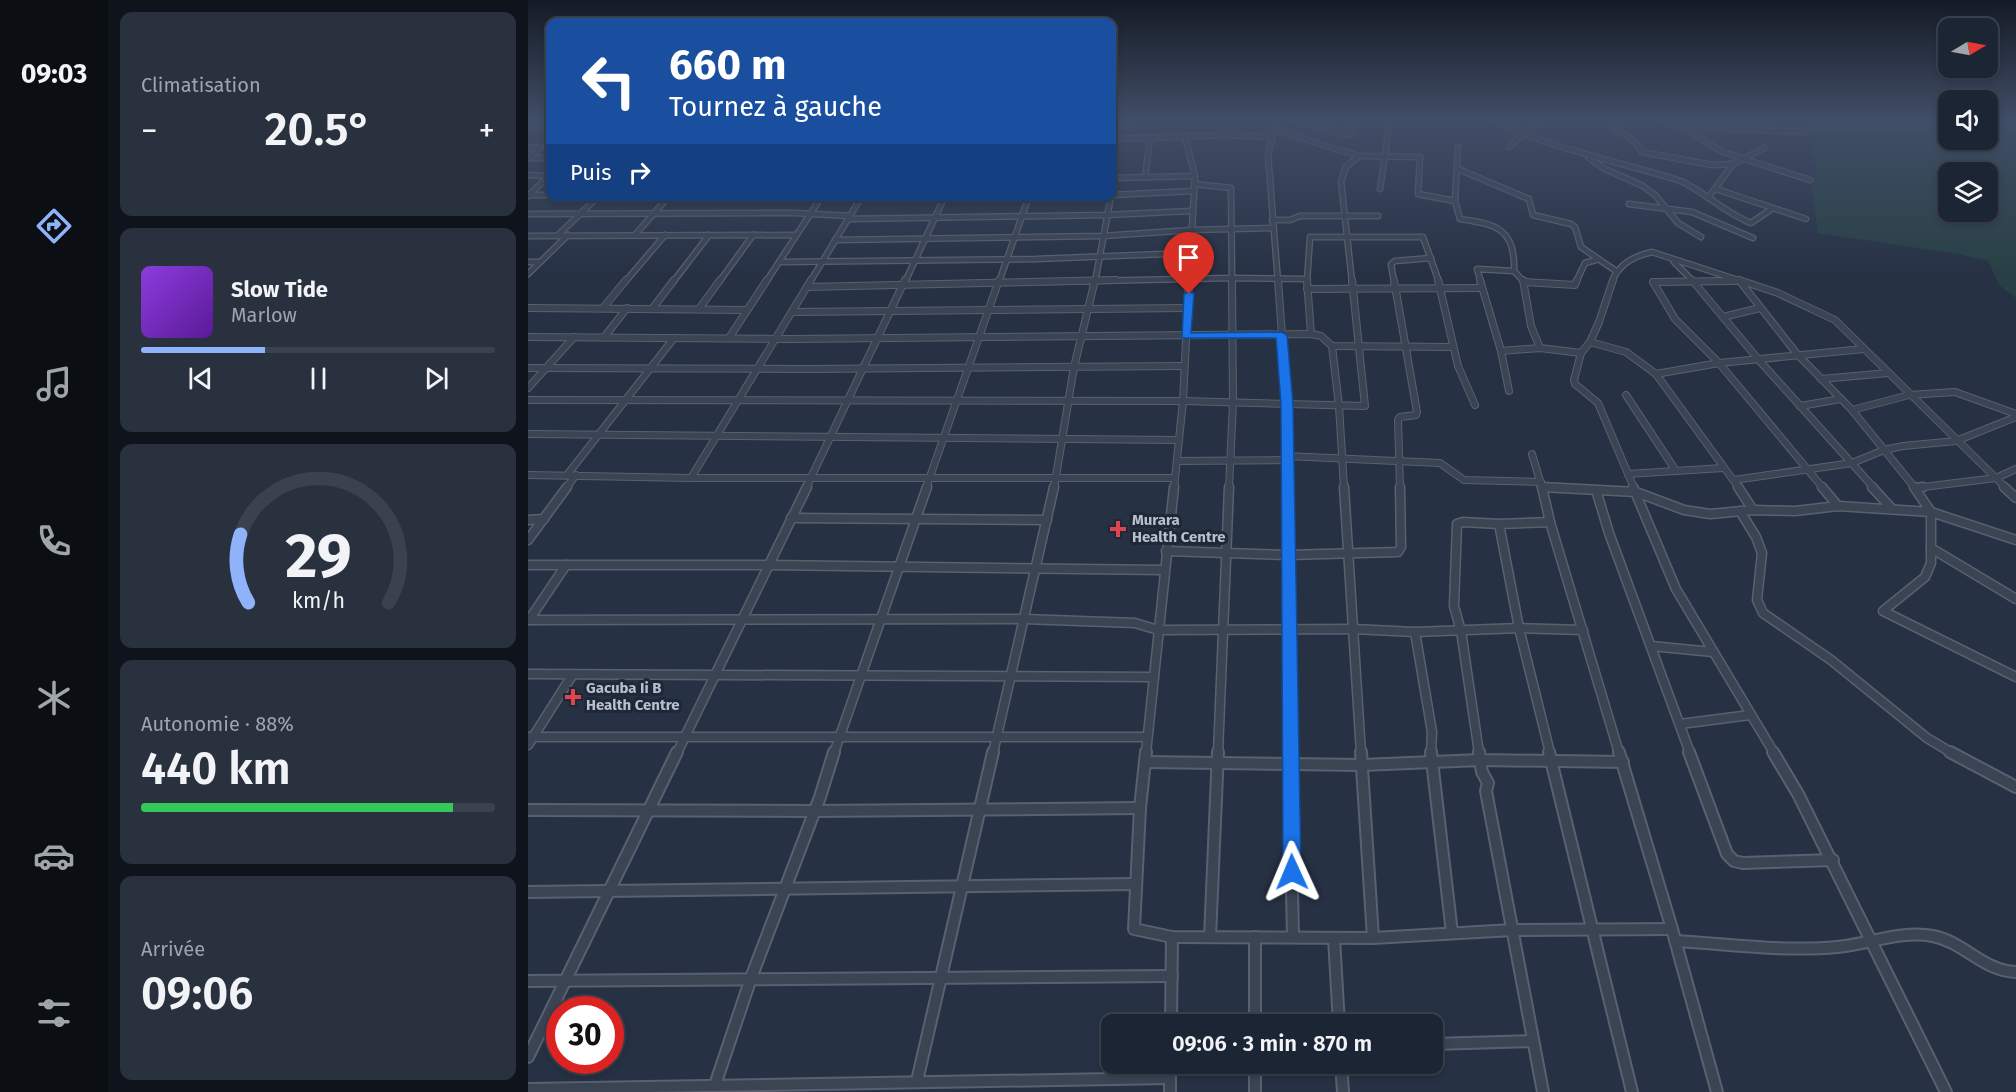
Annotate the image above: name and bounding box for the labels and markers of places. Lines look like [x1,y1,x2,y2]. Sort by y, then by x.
pin [1163,232,1214,294]
place label: Murara Health Centre [1132,511,1226,546]
marker: Murara Health Centre [1109,520,1127,538]
place label: Gacuba Ii B Health Centre [586,679,680,714]
marker: Gacuba Ii B Health Centre [564,688,582,706]

